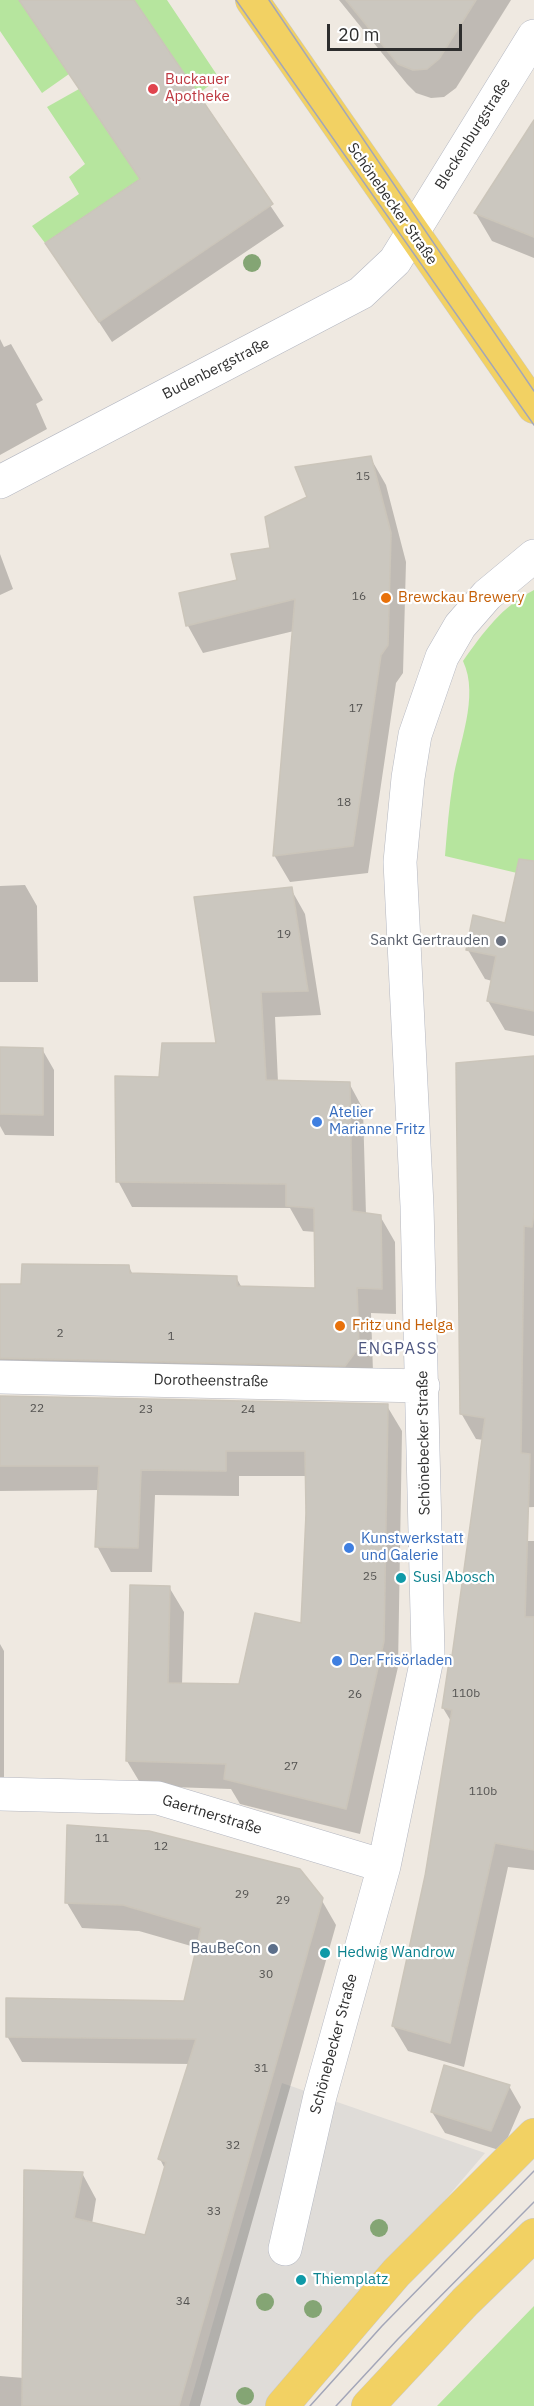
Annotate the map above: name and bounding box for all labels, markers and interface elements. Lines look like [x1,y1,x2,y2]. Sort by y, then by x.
scale bar [330,12,465,50]
text: 20 m [338,23,380,46]
place label: Buckauer Apotheke [165,71,230,106]
street label: Bleckenburgstraße [431,75,515,193]
marker: Buckauer Apotheke [146,82,160,96]
street label: Schönebecker Straße [343,140,441,268]
street label: Budenbergstraße [160,334,272,404]
house number: 15 [356,470,370,484]
place label: Brewckau Brewery [398,589,524,607]
house number: 16 [352,590,366,604]
marker: Brewckau Brewery [379,591,393,605]
house number: 17 [349,702,363,716]
house number: 18 [337,796,351,810]
house number: 19 [277,928,291,942]
place label: Sankt Gertrauden [370,932,489,950]
marker: Sankt Gertrauden [494,934,508,948]
place label: Atelier Marianne Fritz [329,1104,425,1139]
marker: Atelier Marianne Fritz [310,1115,324,1129]
place label: Fritz und Helga [352,1317,453,1335]
marker: Fritz und Helga [333,1319,347,1333]
house number: 2 [56,1327,64,1341]
house number: 1 [167,1330,175,1344]
district label: ENGPASS [358,1339,438,1359]
street label: Dorotheenstraße [153,1371,269,1391]
street label: Schönebecker Straße [414,1371,434,1515]
house number: 22 [30,1402,44,1416]
house number: 23 [139,1403,153,1417]
house number: 24 [241,1403,255,1417]
place label: Kunstwerkstatt und Galerie [361,1530,464,1565]
marker: Kunstwerkstatt und Galerie [342,1541,356,1555]
place label: Susi Abosch [413,1569,495,1587]
house number: 25 [363,1570,377,1584]
marker: Susi Abosch [394,1571,408,1585]
place label: Der Frisörladen [349,1652,452,1670]
marker: Der Frisörladen [330,1654,344,1668]
house number: 110b [452,1687,480,1701]
house number: 26 [348,1688,362,1702]
house number: 27 [284,1760,298,1774]
house number: 110b [469,1785,497,1799]
street label: Gaertnerstraße [160,1791,264,1839]
house number: 11 [95,1832,109,1846]
house number: 12 [154,1840,168,1854]
house number: 29 [235,1888,249,1902]
house number: 29 [276,1894,290,1908]
place label: BauBeCon [190,1940,261,1958]
marker: BauBeCon [266,1942,280,1956]
place label: Hedwig Wandrow [337,1944,455,1962]
marker: Hedwig Wandrow [318,1946,332,1960]
house number: 30 [259,1968,273,1982]
street label: Schönebecker Straße [307,1972,361,2116]
house number: 31 [254,2062,268,2076]
house number: 32 [226,2139,240,2153]
house number: 33 [207,2205,221,2219]
place label: Thiemplatz [313,2271,388,2289]
marker: Thiemplatz [294,2273,308,2287]
house number: 34 [176,2295,190,2309]

